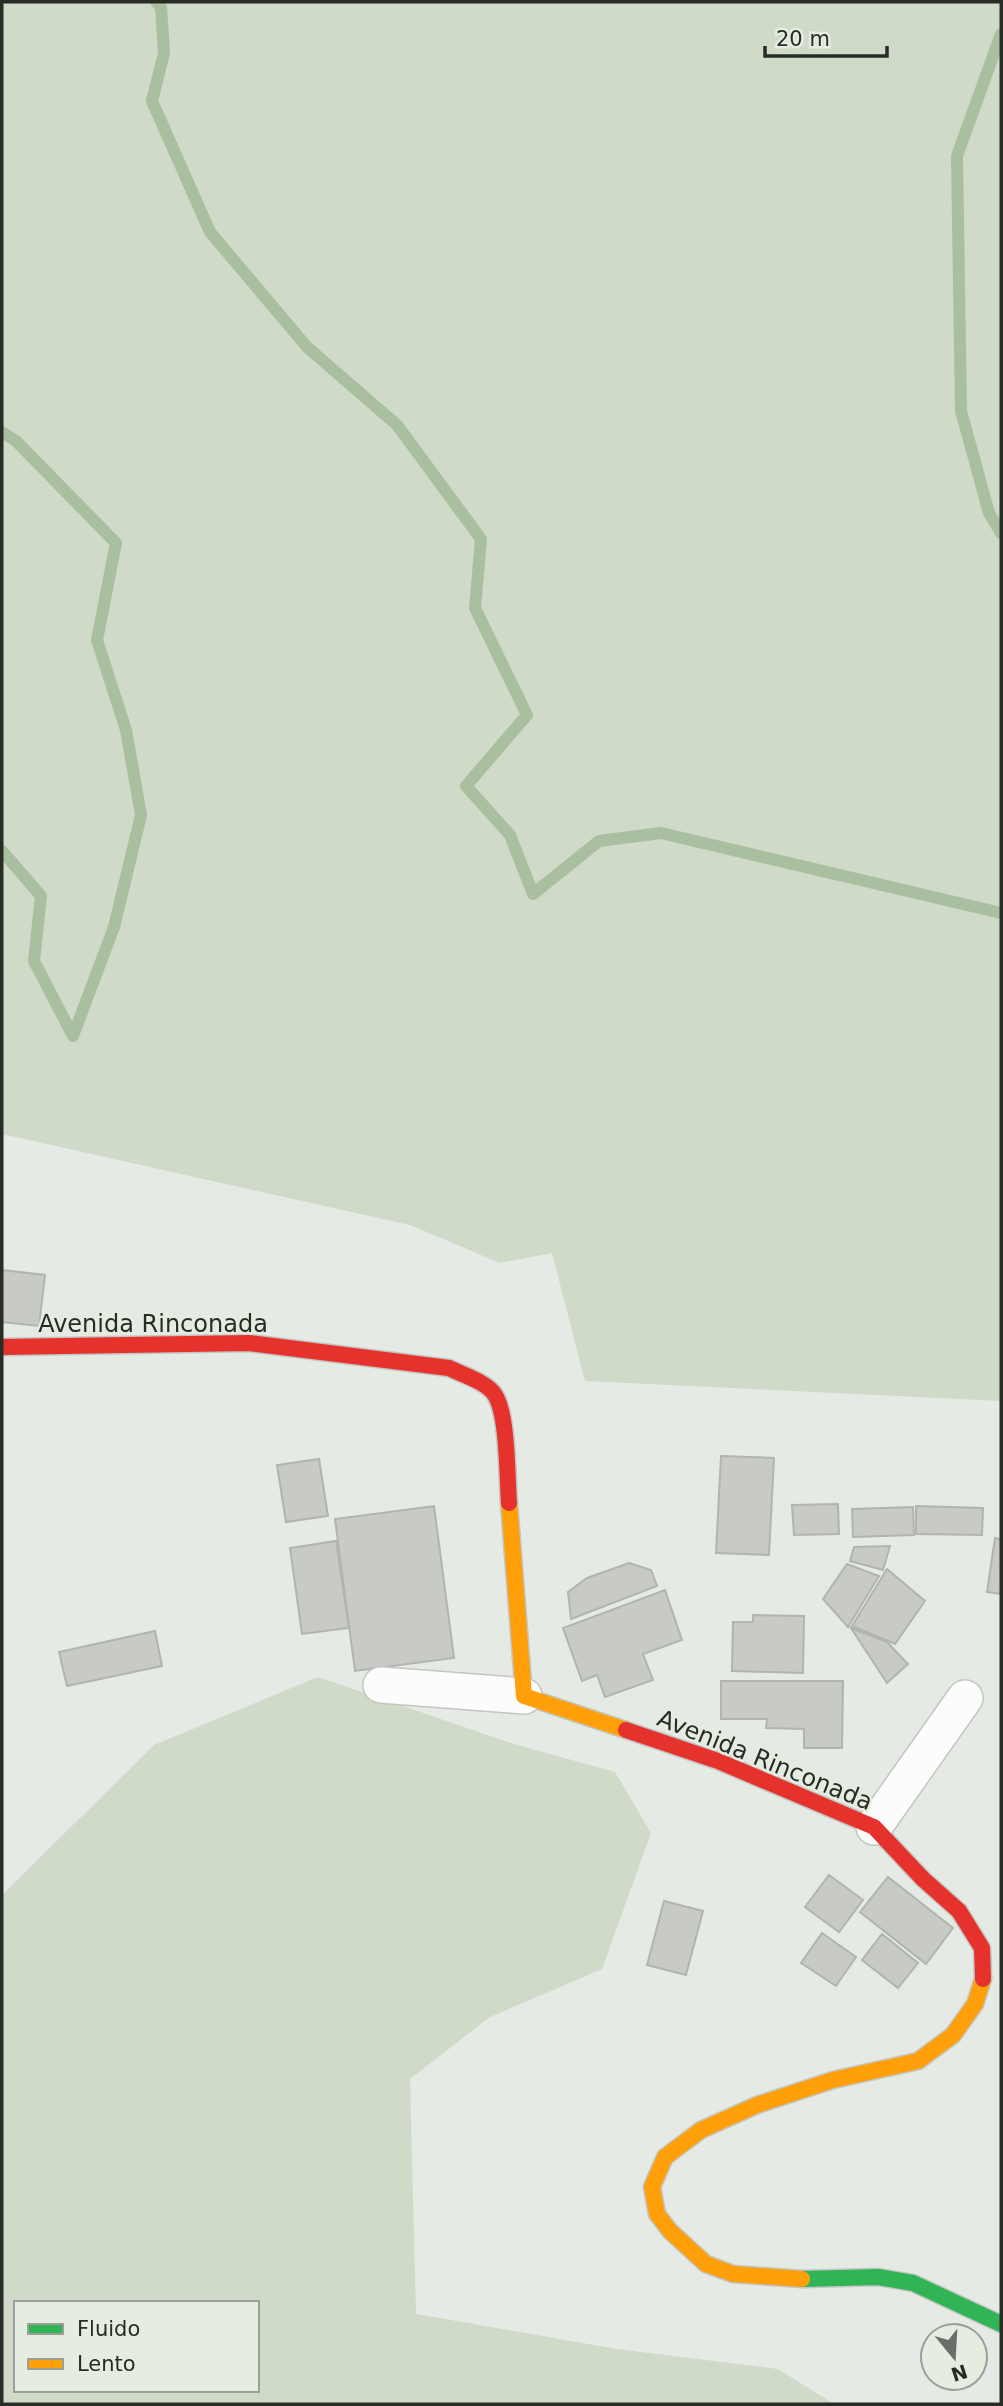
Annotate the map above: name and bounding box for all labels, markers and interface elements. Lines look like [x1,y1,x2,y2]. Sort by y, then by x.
scale bar [765,14,888,58]
text: 20 m [776,27,830,51]
street label: Avenida Rinconada [38,1310,268,1338]
street label: Avenida Rinconada [653,1704,877,1816]
legend [14,2301,259,2392]
text: Fluido [77,2317,140,2341]
north arrow [919,2322,989,2392]
text: Lento [77,2352,136,2376]
text: N [948,2360,970,2386]

